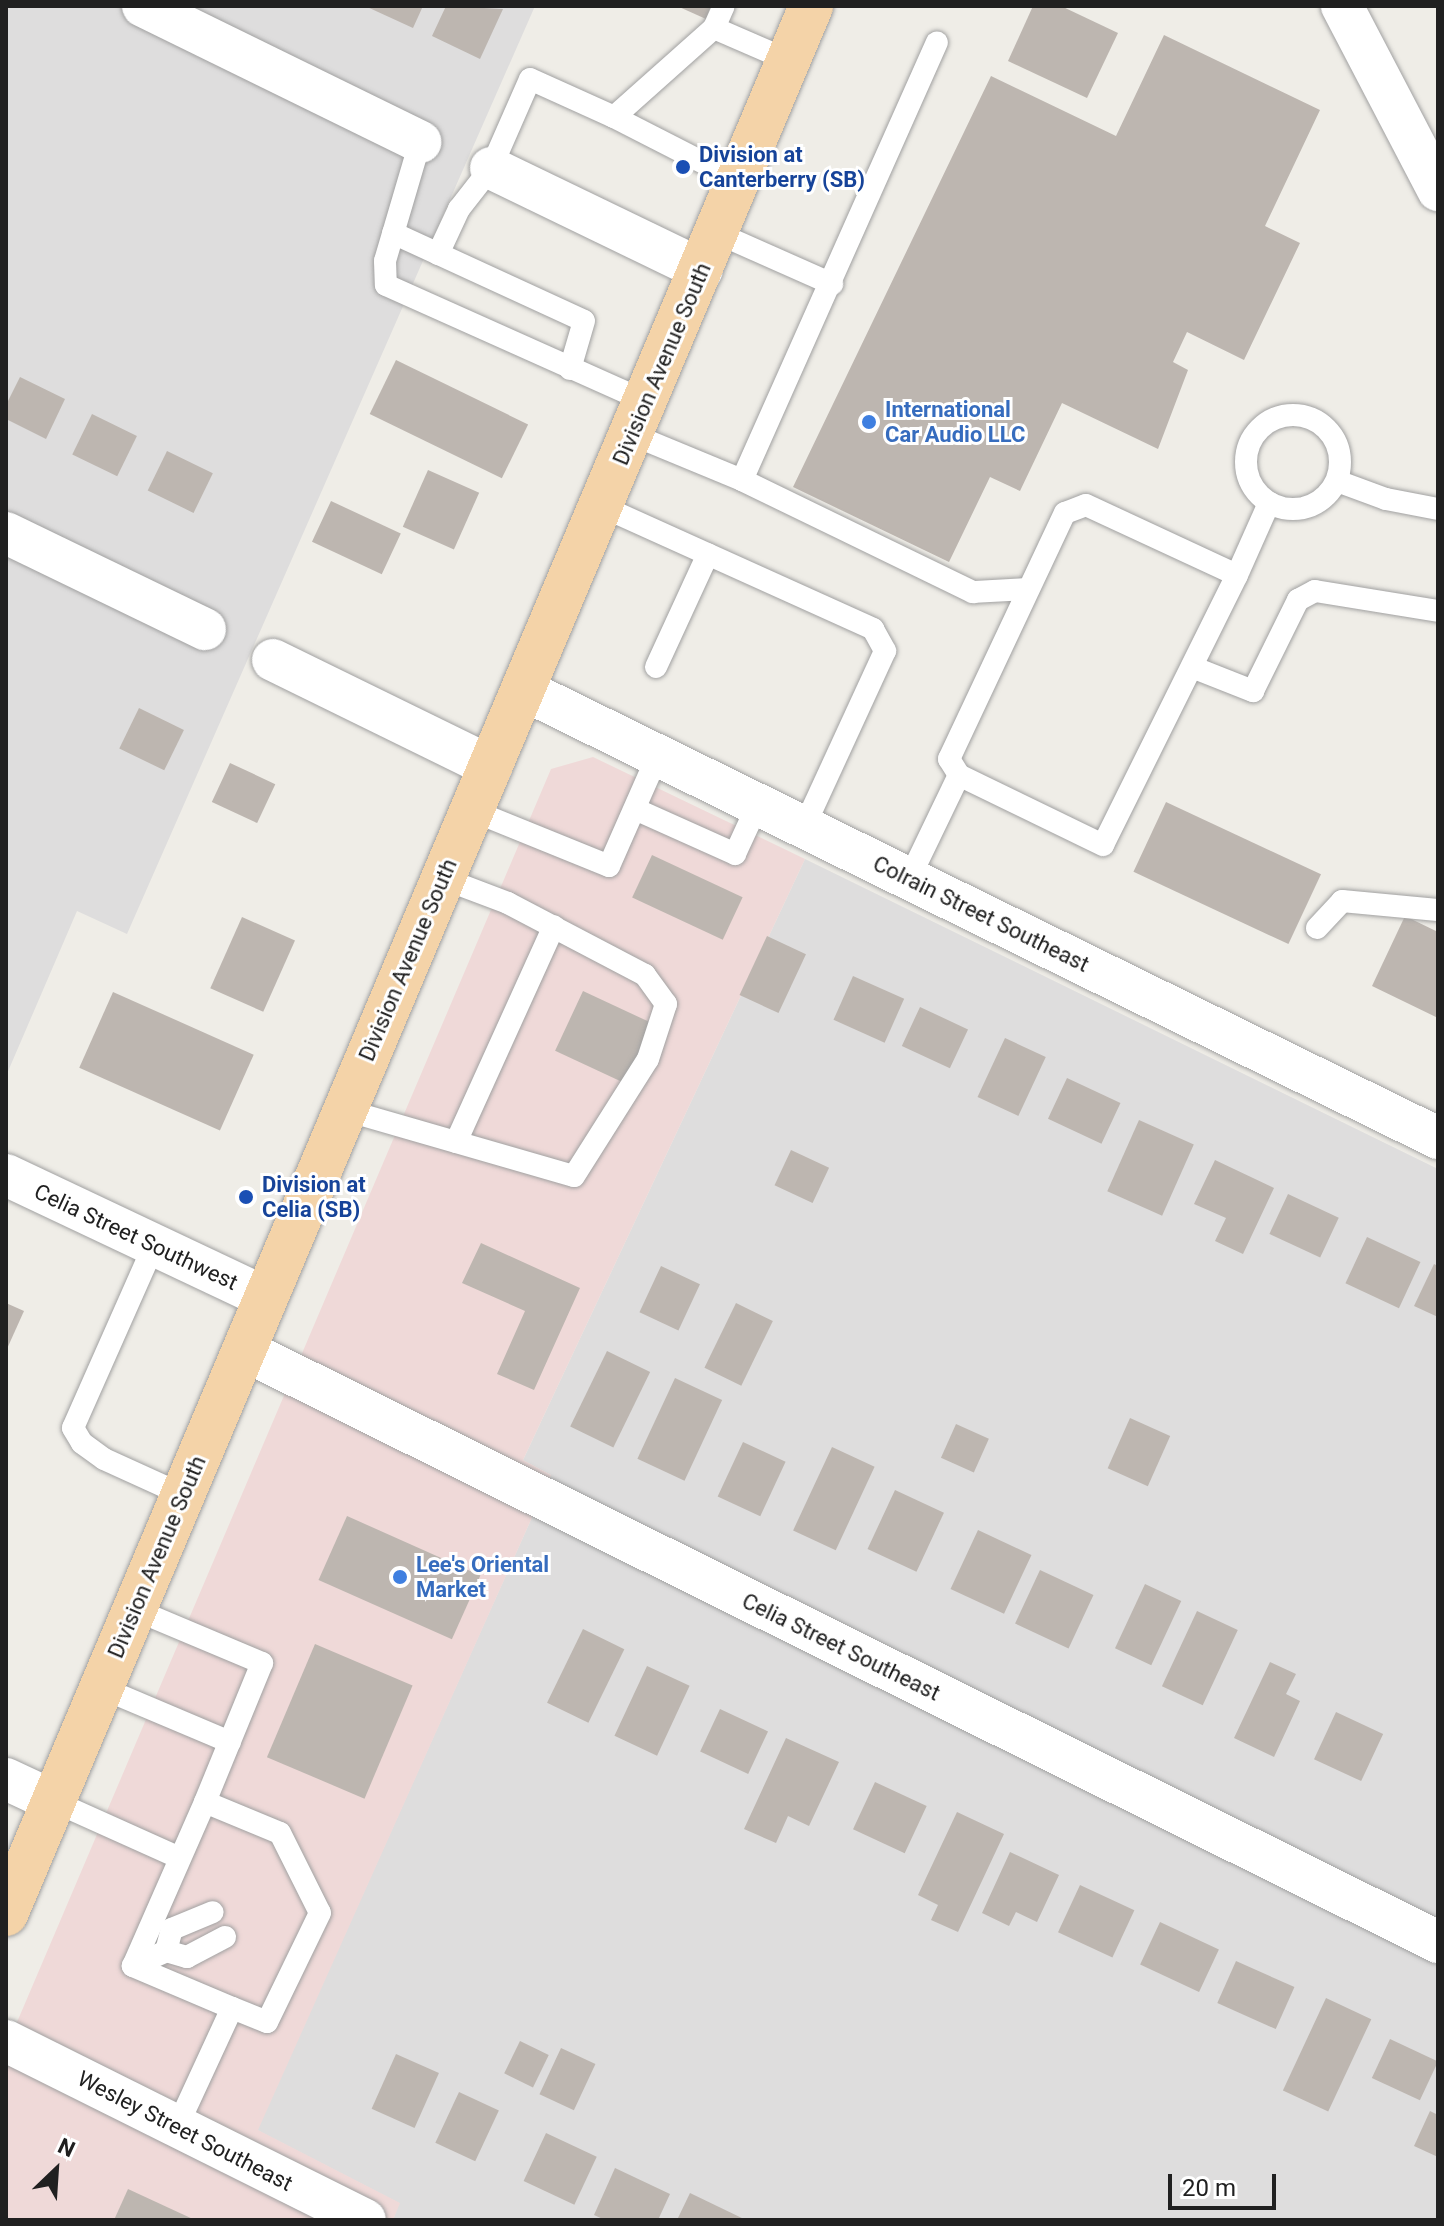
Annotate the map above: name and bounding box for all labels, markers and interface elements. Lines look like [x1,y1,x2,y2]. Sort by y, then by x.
place label: Division at Canterberry (SB) [699,141,865,192]
marker: Division at Canterberry (SB) [674,158,692,176]
street label: Division Avenue South [607,259,717,469]
place label: International Car Audio LLC [885,396,1025,448]
marker: International Car Audio LLC [860,413,878,431]
street label: Colrain Street Southeast [869,850,1093,978]
street label: Division Avenue South [353,855,463,1065]
place label: Division at Celia (SB) [262,1171,366,1222]
street label: Celia Street Southwest [30,1178,242,1296]
marker: Division at Celia (SB) [237,1188,255,1206]
street label: Division Avenue South [102,1452,212,1662]
place label: Lee's Oriental Market [416,1551,549,1602]
marker: Lee's Oriental Market [391,1568,409,1586]
street label: Celia Street Southeast [738,1588,944,1706]
street label: Wesley Street Southeast [73,2065,297,2197]
north arrow [16,2130,96,2210]
text: N [54,2133,79,2162]
scale bar [1172,2158,1280,2208]
text: 20 m [1182,2174,1236,2202]

